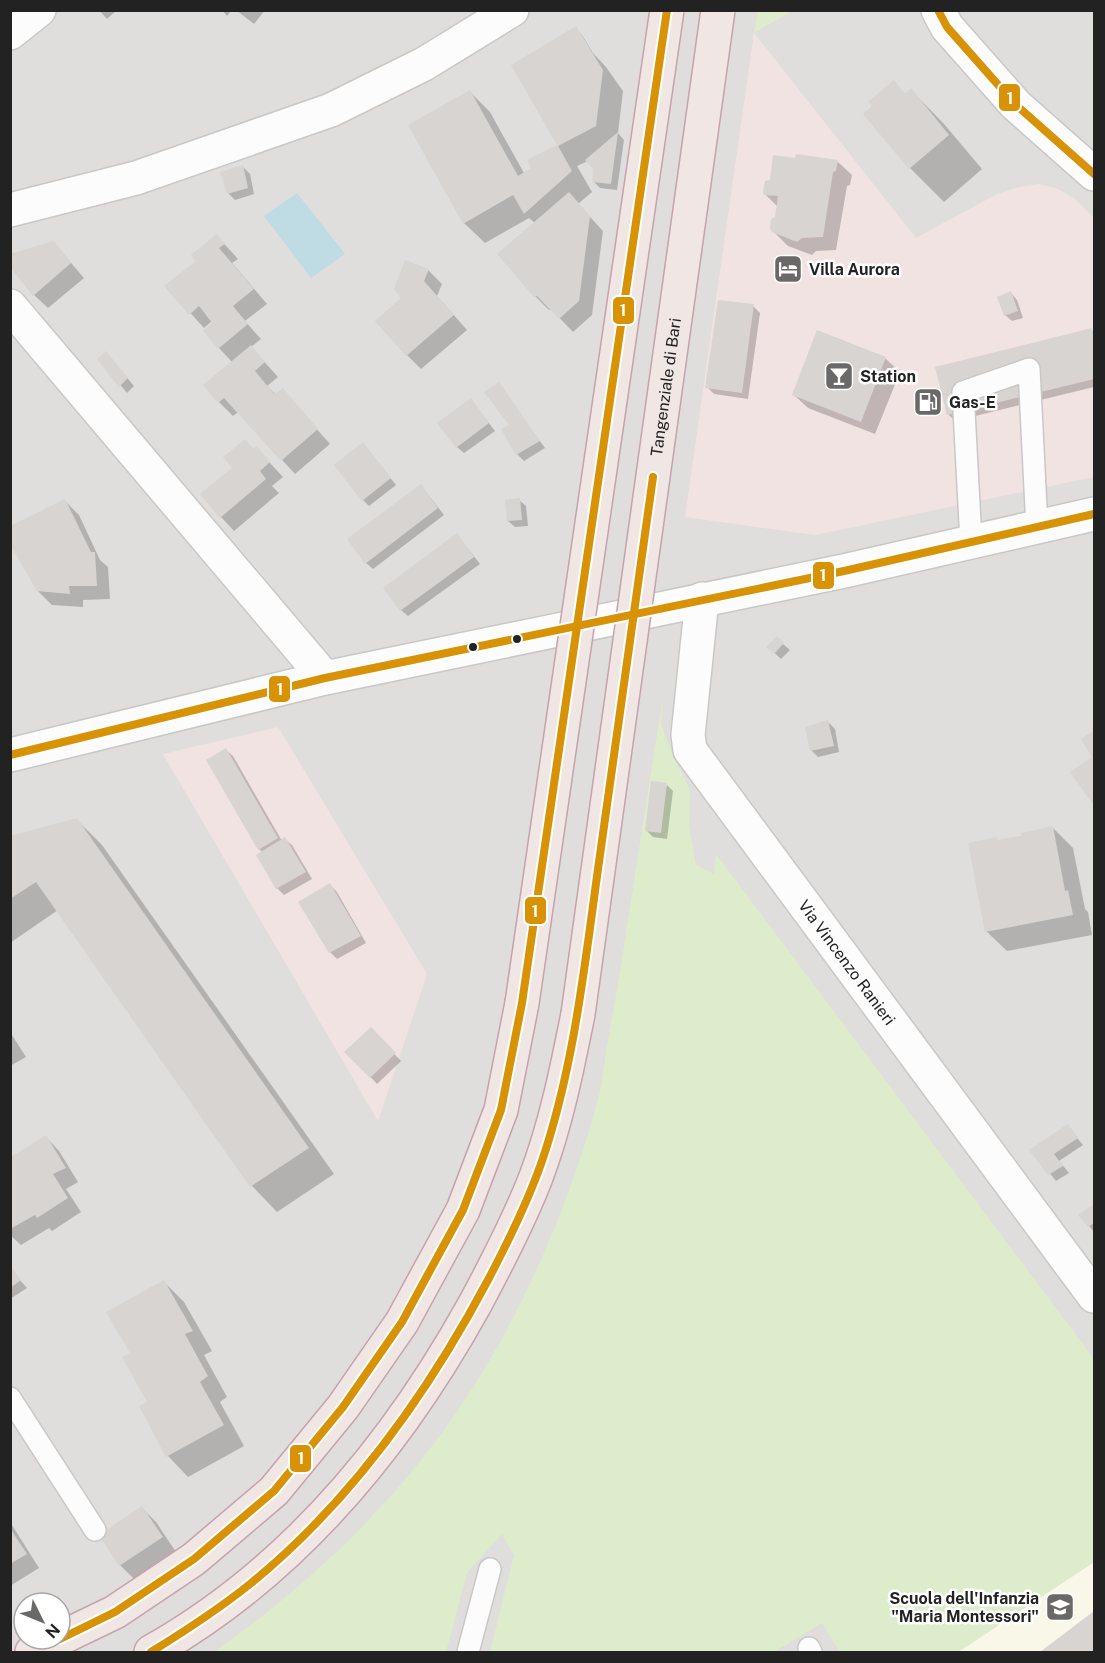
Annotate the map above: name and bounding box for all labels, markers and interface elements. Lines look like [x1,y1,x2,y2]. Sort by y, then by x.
line badge: 1 [998,83,1021,112]
text: 1 [1007,89,1013,108]
hotel icon: Villa Aurora [772,253,804,285]
place label: Villa Aurora [809,260,900,279]
line badge: 1 [612,296,635,325]
text: 1 [620,301,626,320]
street label: Tangenziale di Bari [647,317,685,458]
bar icon: Station [823,360,855,392]
place label: Station [860,367,916,386]
fuel station icon: Gas-E [912,386,944,418]
place label: Gas-E [949,393,996,412]
line badge: 1 [812,561,835,590]
text: 1 [820,566,826,585]
unlabelled marker [511,633,523,645]
unlabelled marker [467,641,479,653]
line badge: 1 [268,675,291,703]
text: 1 [277,680,283,699]
line badge: 1 [524,896,547,925]
street label: Via Vincenzo Ranieri [794,896,899,1029]
text: 1 [532,902,538,921]
line badge: 1 [289,1444,312,1473]
text: 1 [298,1449,304,1468]
place label: Scuola dell'Infanzia "Maria Montessori" [889,1589,1039,1626]
north arrow [12,1591,72,1651]
school or university icon: Scuola dell'Infanzia "Maria Montessori" [1044,1591,1076,1623]
text: N [41,1620,64,1642]

